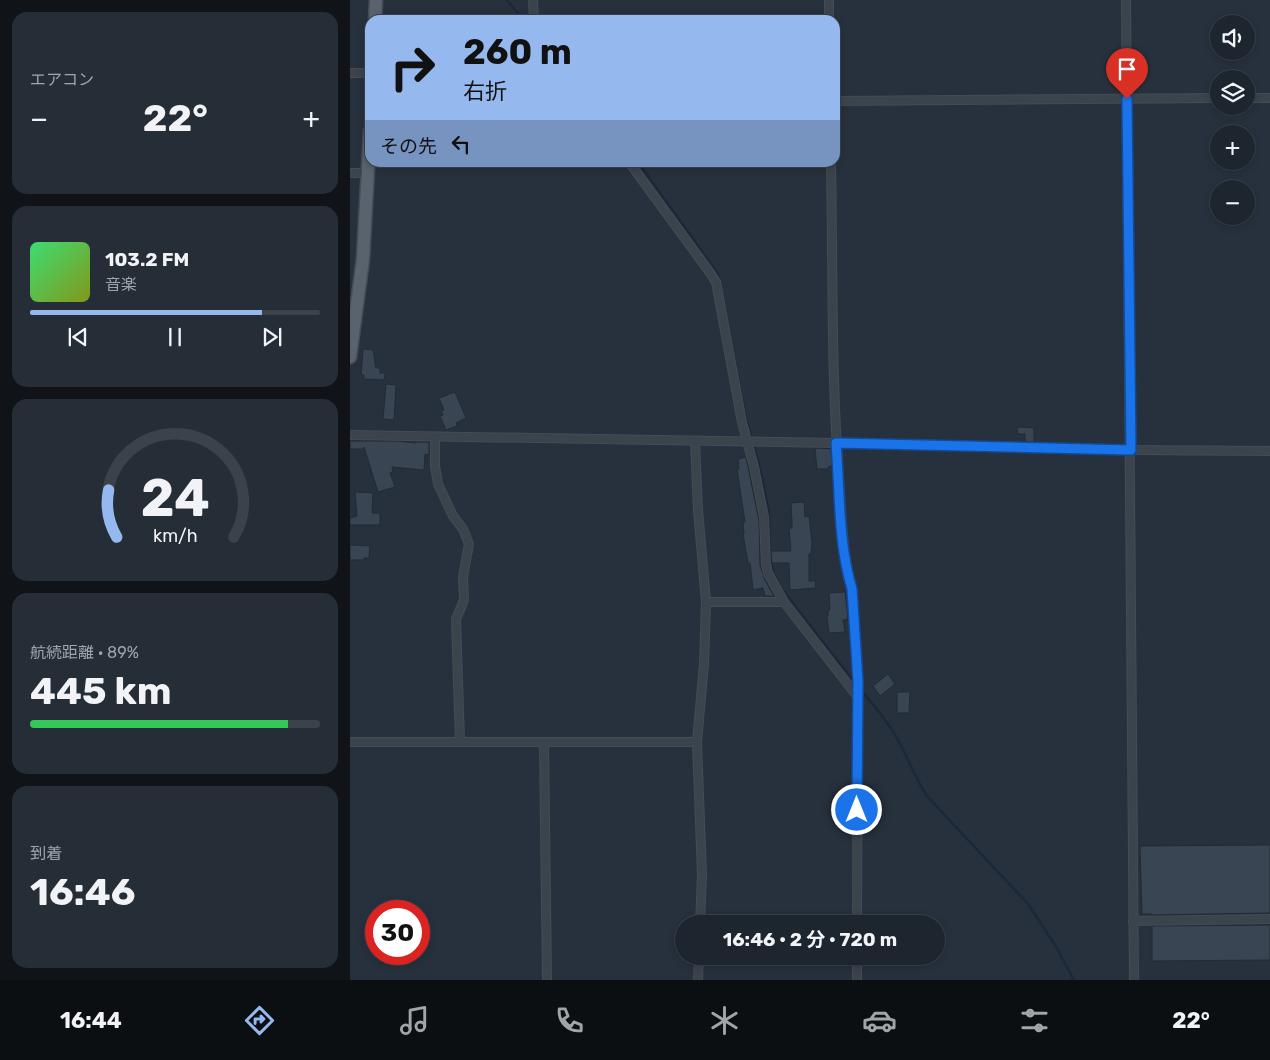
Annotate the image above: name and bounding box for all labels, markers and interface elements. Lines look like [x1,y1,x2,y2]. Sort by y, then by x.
map controls [1210,15,1255,225]
button: sound [1210,15,1255,60]
text: 260 m [463,31,572,73]
icon: right [380,35,445,100]
pin [1106,48,1148,99]
icon: arrive [1113,55,1141,83]
text: エアコン [30,70,94,89]
button: layers [1210,70,1255,115]
text: 右折 [463,78,507,105]
text: 22° [143,95,208,141]
text: − [30,102,48,135]
text: + [303,102,320,135]
button: + [1210,125,1255,170]
icon: left [447,130,475,158]
text: その先 [380,135,437,158]
button: − [1210,180,1255,225]
text: 103.2 FM [105,248,189,271]
text: 音楽 [105,275,137,294]
icon: previous [64,323,92,351]
icon: pause [161,323,189,351]
icon: next [258,323,286,351]
text: 24 [140,467,210,529]
text: km/h [153,525,197,546]
text: 航続距離 · 89% [30,643,139,662]
text: 445 km [30,668,172,714]
position arrow [830,783,882,835]
text: 到着 [30,844,62,863]
text: 16:46 [30,869,135,915]
speed limit sign: 30 [365,900,430,965]
text: 16:46 · 2 分 · 720 m [723,928,897,951]
icon: directions [242,1003,277,1038]
icon: music [397,1003,432,1038]
icon: phone [552,1003,587,1038]
icon: climate [707,1003,742,1038]
icon: car [862,1003,897,1038]
icon: filters [1017,1003,1052,1038]
text: 16:44 [60,1007,122,1034]
text: 22° [1172,1007,1210,1034]

